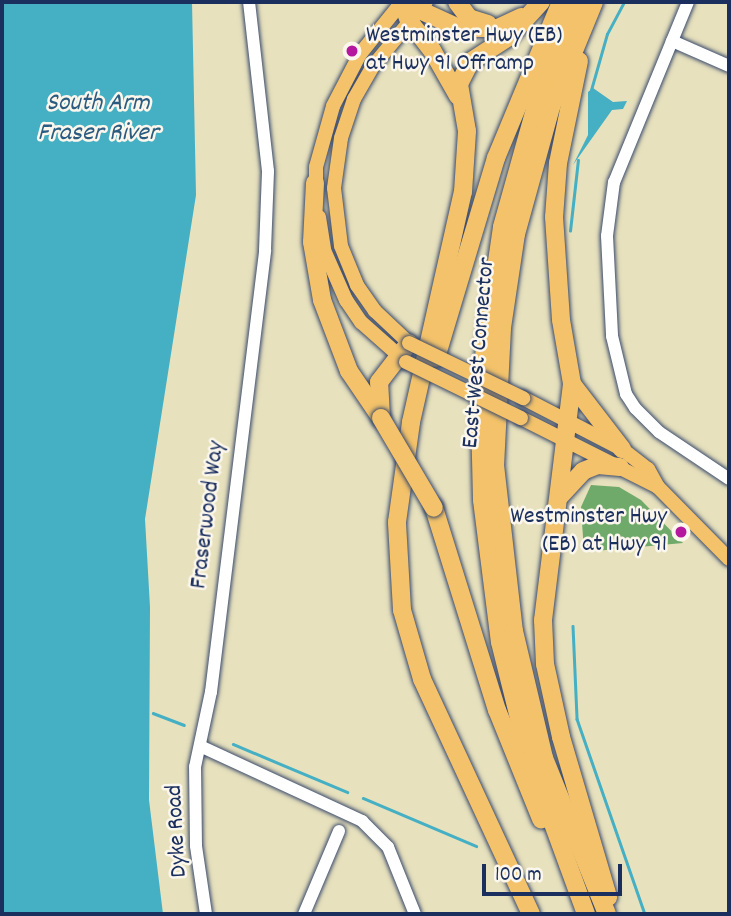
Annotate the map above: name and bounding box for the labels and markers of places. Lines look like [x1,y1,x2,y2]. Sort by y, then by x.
place label: Westminster Hwy (EB) at Hwy 91 Offramp [366,23,562,79]
marker: Westminster Hwy (EB) at Hwy 91 Offramp [344,43,360,59]
place label: Westminster Hwy (EB) at Hwy 91 [510,504,667,560]
marker: Westminster Hwy (EB) at Hwy 91 [673,524,689,540]

